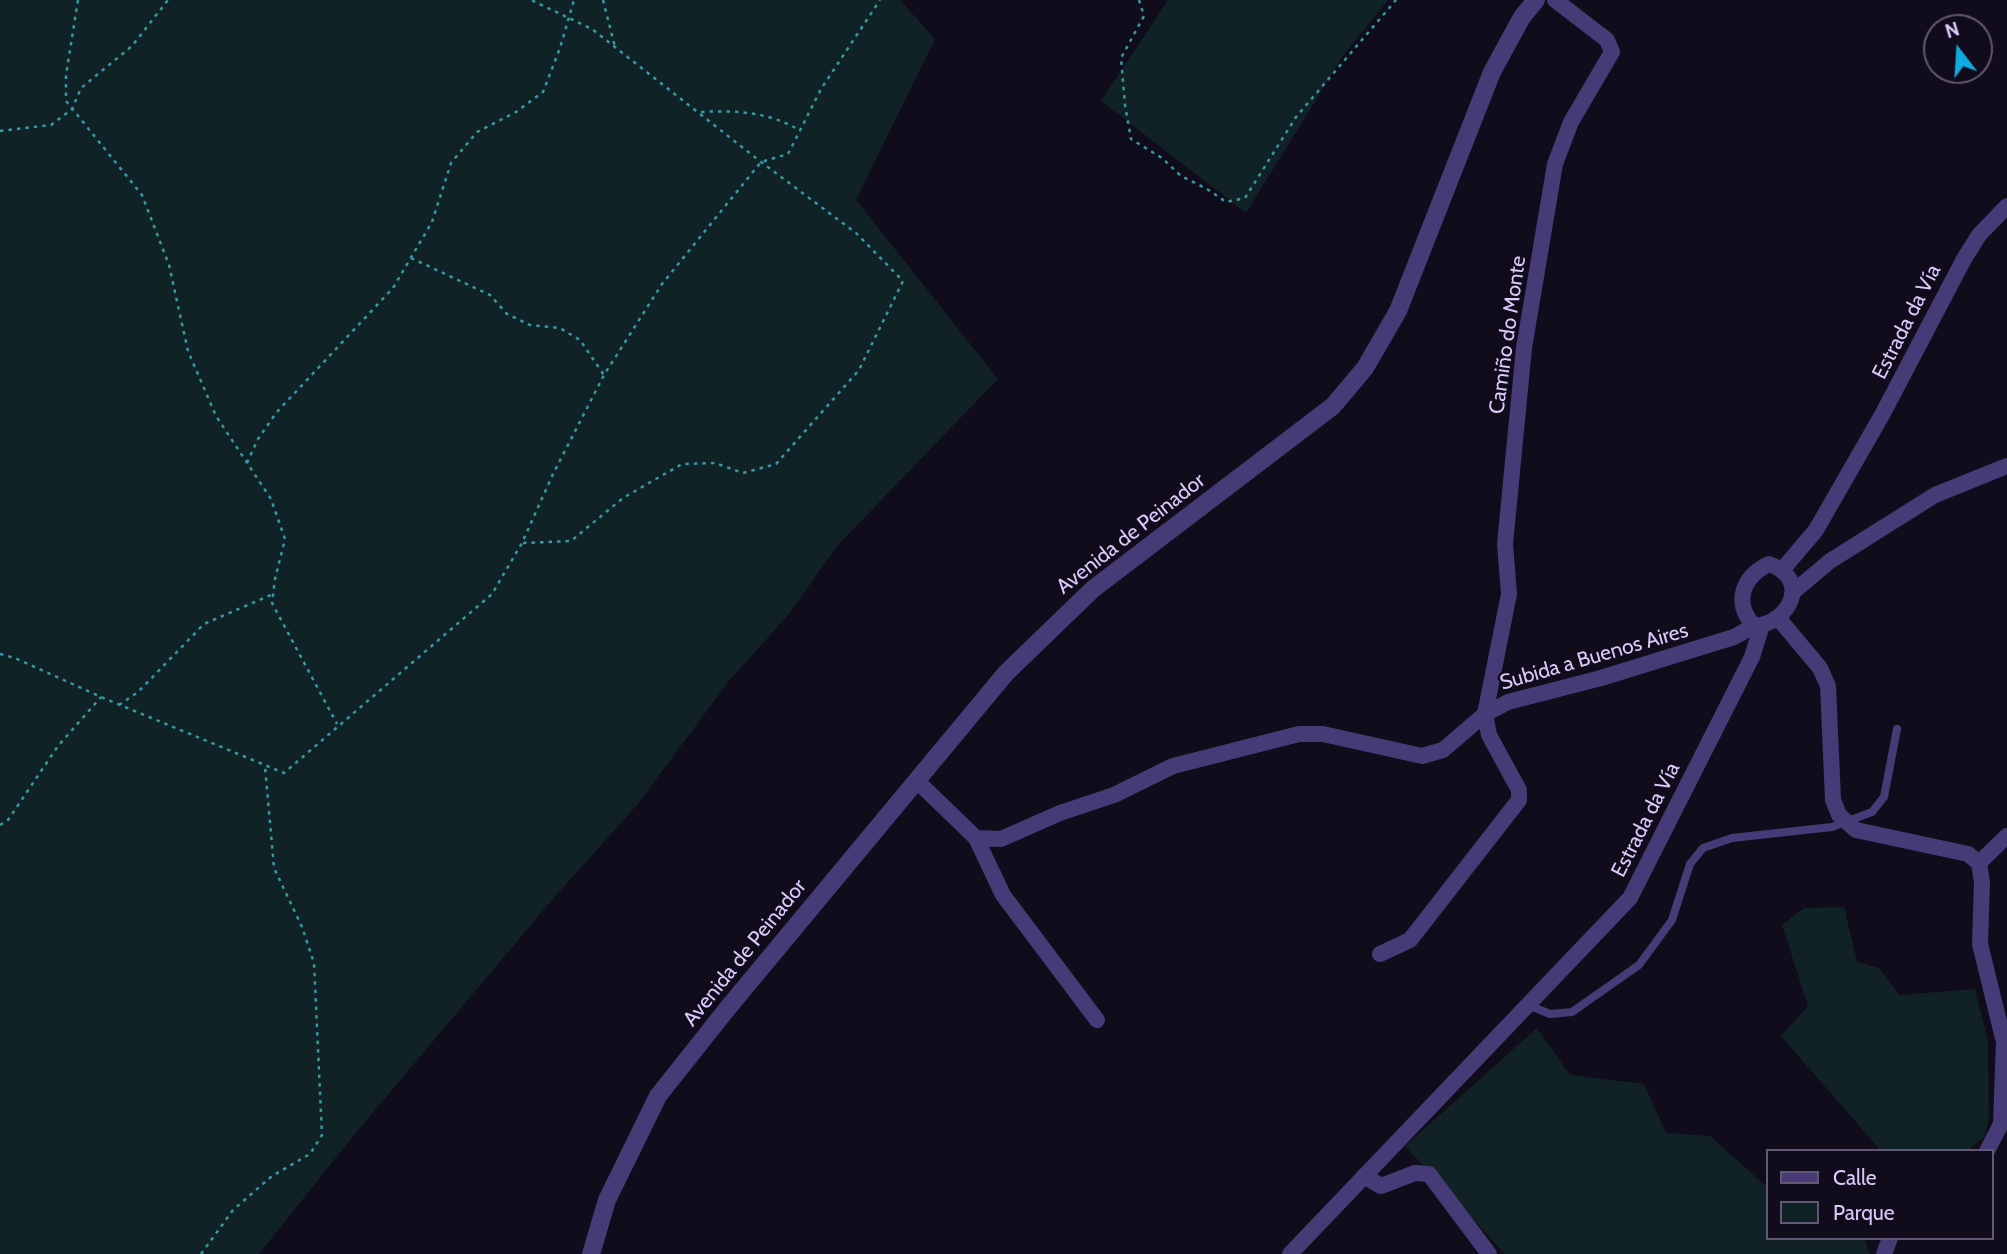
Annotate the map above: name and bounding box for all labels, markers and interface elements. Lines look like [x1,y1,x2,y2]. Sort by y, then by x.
north arrow [1923,14,1993,84]
text: N [1943,17,1962,43]
street label: Camiño do Monte [1484,254,1532,416]
street label: Estrada da Vía [1867,261,1947,383]
street label: Avenida de Peinador [1052,468,1210,600]
street label: Subida a Buenos Aires [1497,618,1691,696]
street label: Estrada da Vía [1606,759,1686,881]
street label: Avenida de Peinador [678,875,812,1031]
legend [1766,1149,1993,1240]
text: Calle [1833,1165,1877,1190]
text: Parque [1833,1200,1895,1225]

